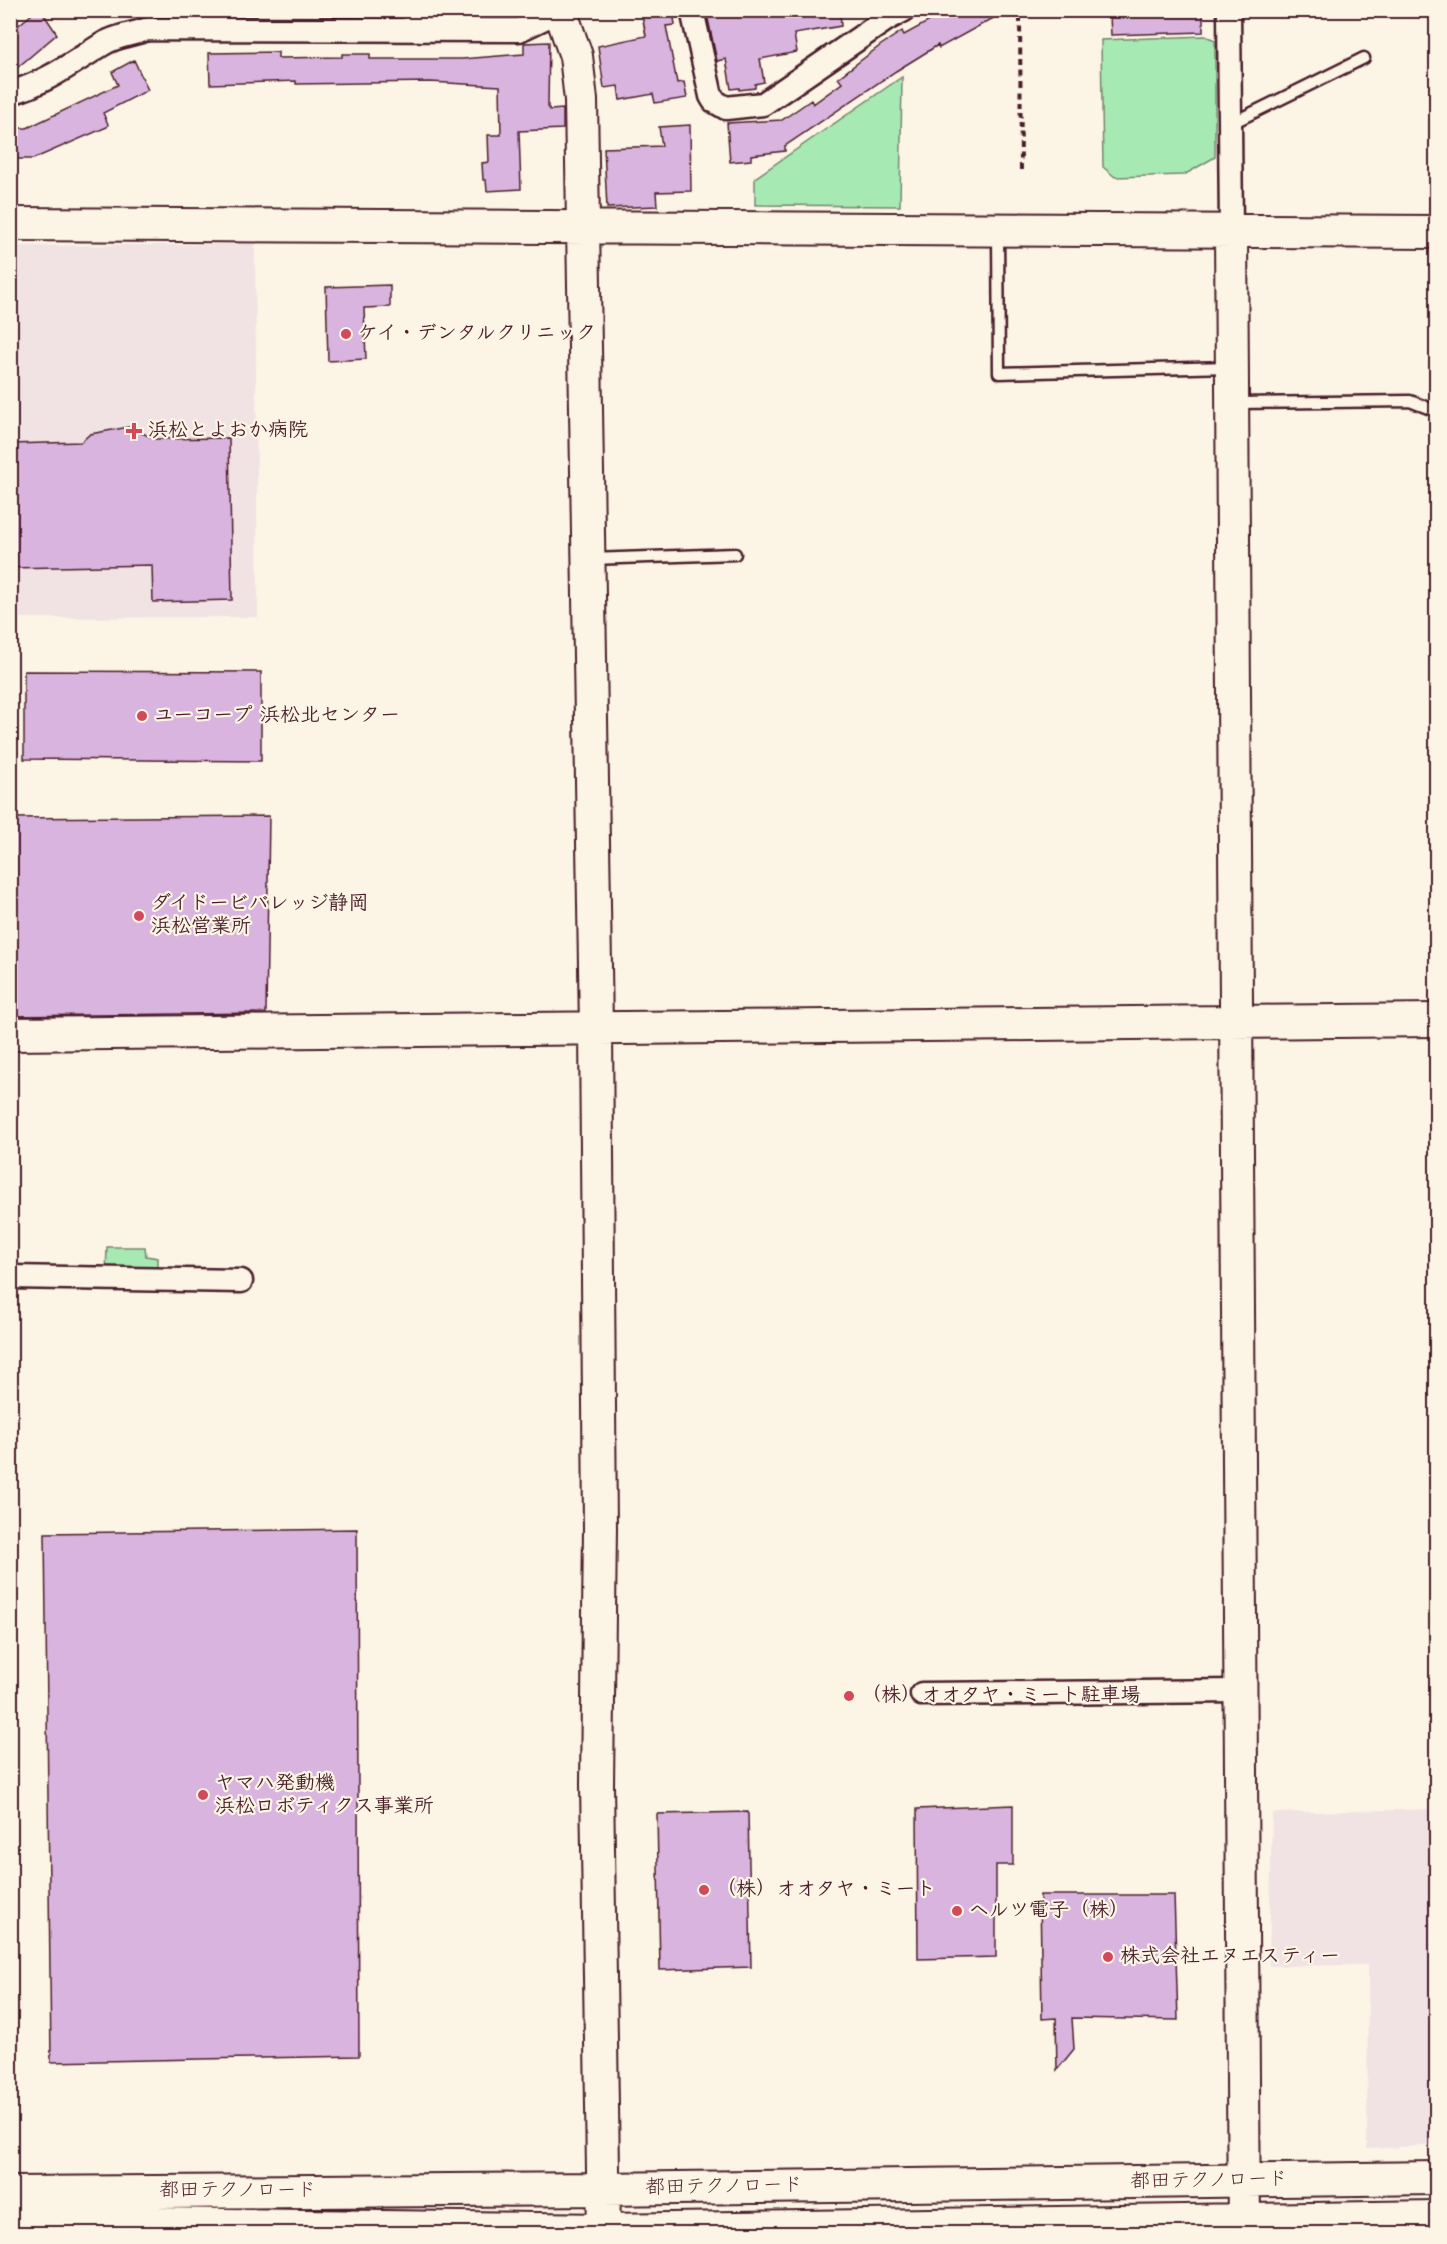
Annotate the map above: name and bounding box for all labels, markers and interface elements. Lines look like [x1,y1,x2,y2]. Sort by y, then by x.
place label: ケイ・デンタルクリニック [358,318,596,350]
marker: ケイ・デンタルクリニック [339,327,353,341]
place label: 浜松とよおか病院 [148,415,308,447]
marker: 浜松とよおか病院 [125,422,143,440]
place label: ユーコープ 浜松北センター [154,700,400,732]
marker: ユーコープ 浜松北センター [135,709,149,723]
place label: ダイドービバレッジ静岡 浜松営業所 [151,888,369,943]
marker: ダイドービバレッジ静岡 浜松営業所 [132,909,146,923]
place label: （株）オオタヤ・ミート駐車場 [861,1680,1140,1712]
marker: （株）オオタヤ・ミート駐車場 [842,1689,856,1703]
place label: ヤマハ発動機 浜松ロボティクス事業所 [215,1768,434,1823]
marker: ヤマハ発動機 浜松ロボティクス事業所 [196,1788,210,1802]
place label: （株）オオタヤ・ミート [716,1874,935,1906]
marker: （株）オオタヤ・ミート [697,1883,711,1897]
place label: ヘルツ電子（株） [969,1895,1129,1927]
marker: ヘルツ電子（株） [950,1904,964,1918]
place label: 株式会社エヌエスティー [1120,1941,1340,1973]
marker: 株式会社エヌエスティー [1101,1950,1115,1964]
street label: 都田テクノロード [1130,2164,1288,2198]
street label: 都田テクノロード [645,2170,803,2204]
street label: 都田テクノロード [159,2175,317,2207]

